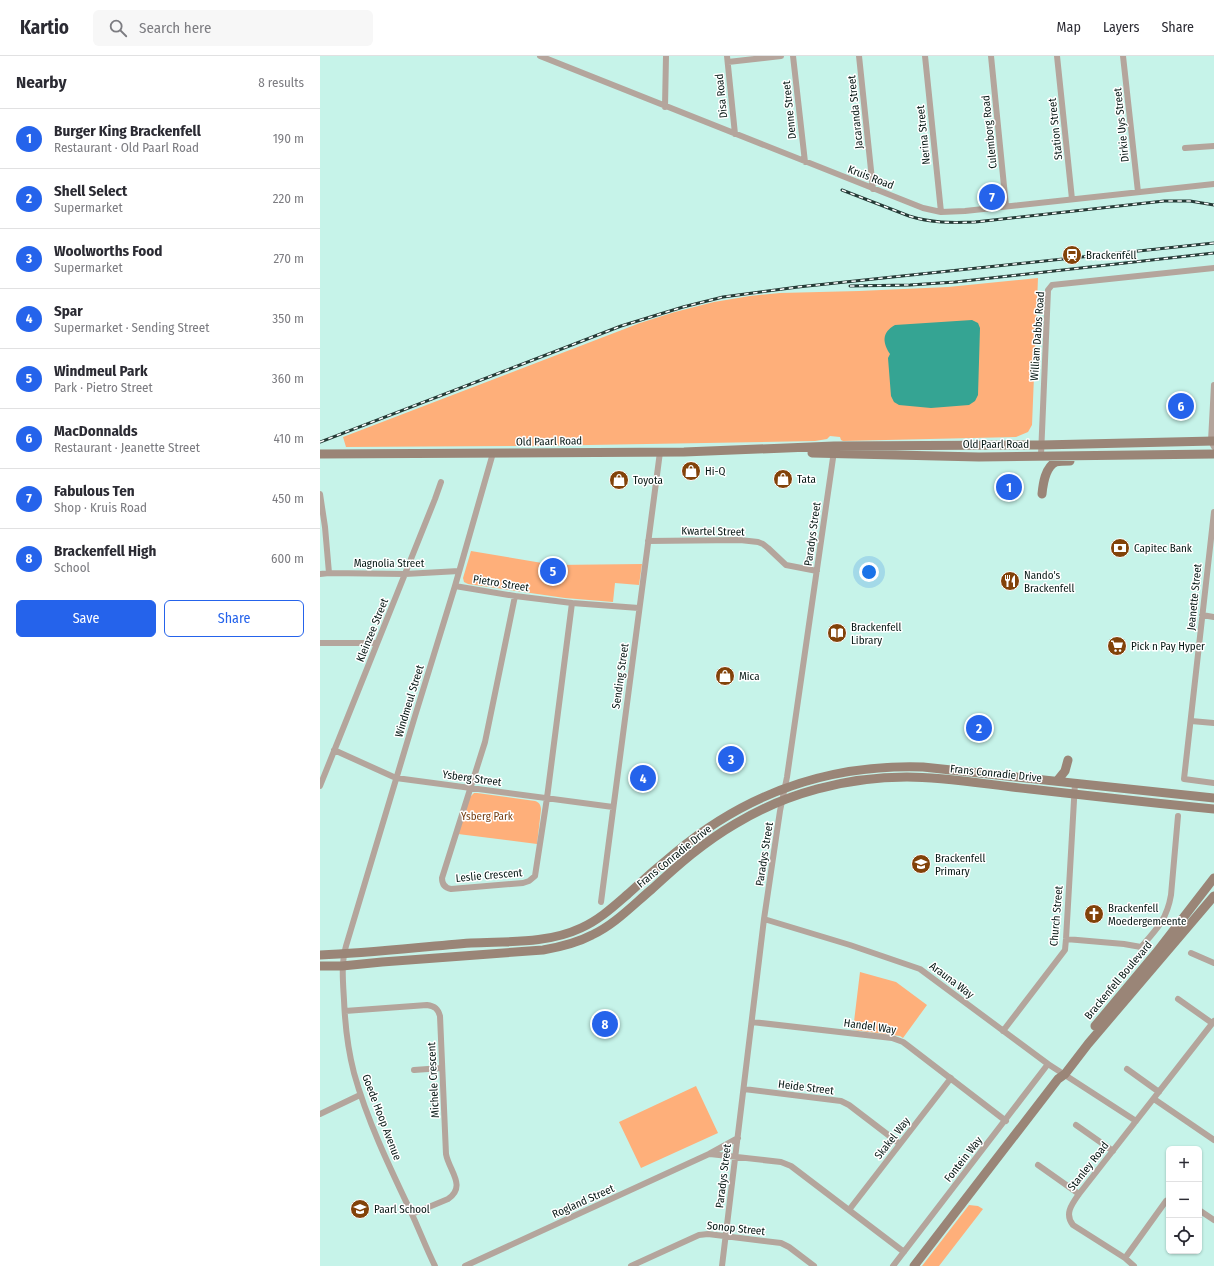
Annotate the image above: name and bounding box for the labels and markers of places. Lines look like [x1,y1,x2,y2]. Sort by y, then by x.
pin: 7 [979,182,1005,212]
station icon: Brackenfell [1061,244,1083,266]
place label: Brackenfell [1086,249,1136,262]
pin: 6 [1168,391,1194,421]
shop icon: Hi-Q [680,460,702,482]
place label: Hi-Q [705,465,725,478]
shop icon: Tata [772,468,794,490]
shop icon: Toyota [608,469,630,491]
pin: 1 [996,472,1022,502]
place label: Tata [797,473,816,486]
place label: Toyota [633,474,663,487]
bank icon: Capitec Bank [1109,537,1131,559]
place label: Capitec Bank [1134,542,1193,555]
pin: 5 [540,556,566,586]
place label: Nando's Brackenfell [1024,569,1074,595]
restaurant icon: Nando's Brackenfell [999,570,1021,592]
place label: Brackenfell Library [851,621,901,647]
library icon: Brackenfell Library [826,622,848,644]
supermarket icon: Pick n Pay Hyper [1106,635,1128,657]
place label: Pick n Pay Hyper [1131,640,1205,653]
shop icon: Mica [714,665,736,687]
place label: Mica [739,670,760,683]
pin: 2 [966,713,992,743]
pin: 3 [718,744,744,774]
pin: 4 [630,763,656,793]
place label: Brackenfell Primary [935,852,985,878]
school or university icon: Brackenfell Primary [910,853,932,875]
place label: Brackenfell Moedergemeente [1108,902,1186,928]
church icon: Brackenfell Moedergemeente [1083,903,1105,925]
pin: 8 [592,1009,618,1039]
school or university icon: Paarl School [349,1198,371,1220]
place label: Paarl School [374,1203,430,1216]

